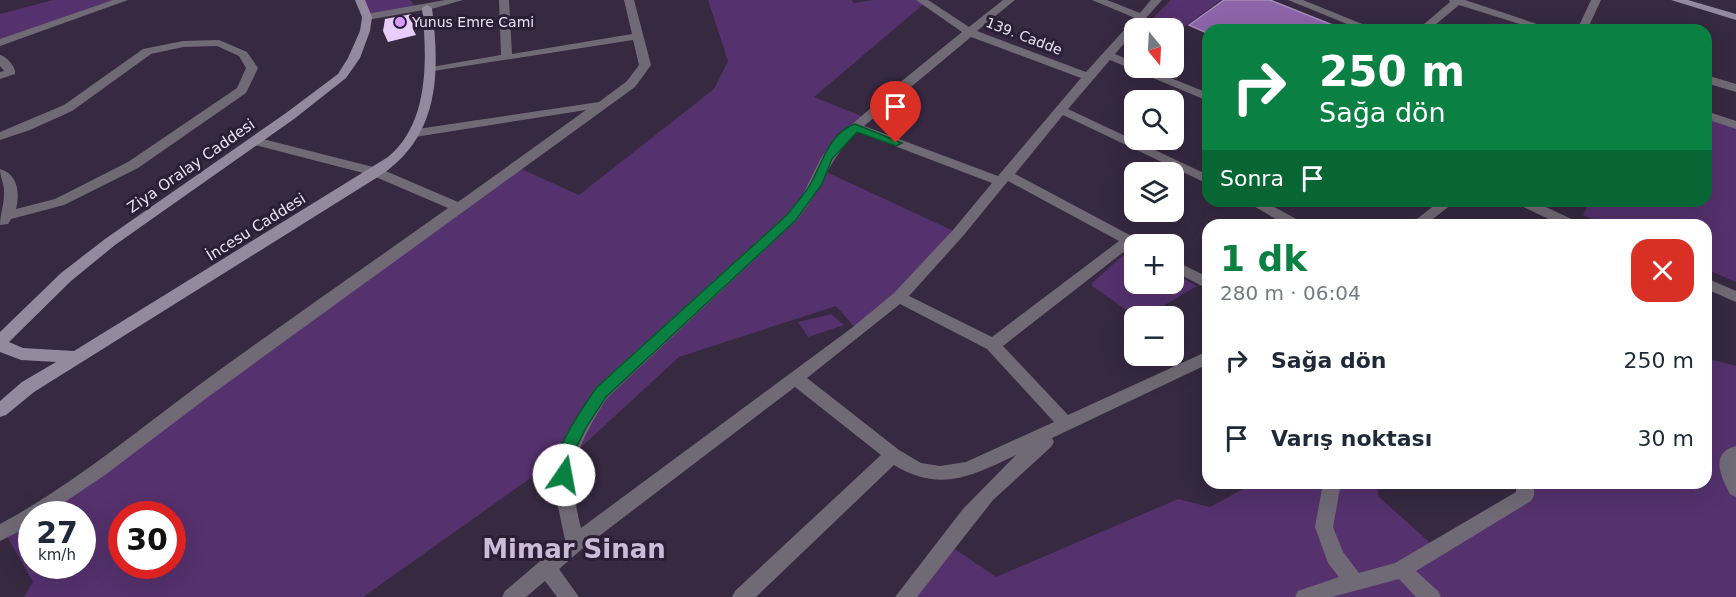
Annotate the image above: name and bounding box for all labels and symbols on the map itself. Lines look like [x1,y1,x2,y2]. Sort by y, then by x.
place label: Yunus Emre Cami [411,14,534,30]
street label: 139. Cadde [984,14,1064,58]
marker: Yunus Emre Cami [393,15,407,29]
north arrow [1124,18,1184,78]
pin [870,81,921,143]
street label: Ziya Oralay Caddesi [124,115,258,217]
street label: İncesu Caddesi [203,188,309,265]
position arrow [532,443,596,507]
speed limit sign: 30 [108,501,186,579]
district label: Mimar Sinan [482,534,666,564]

